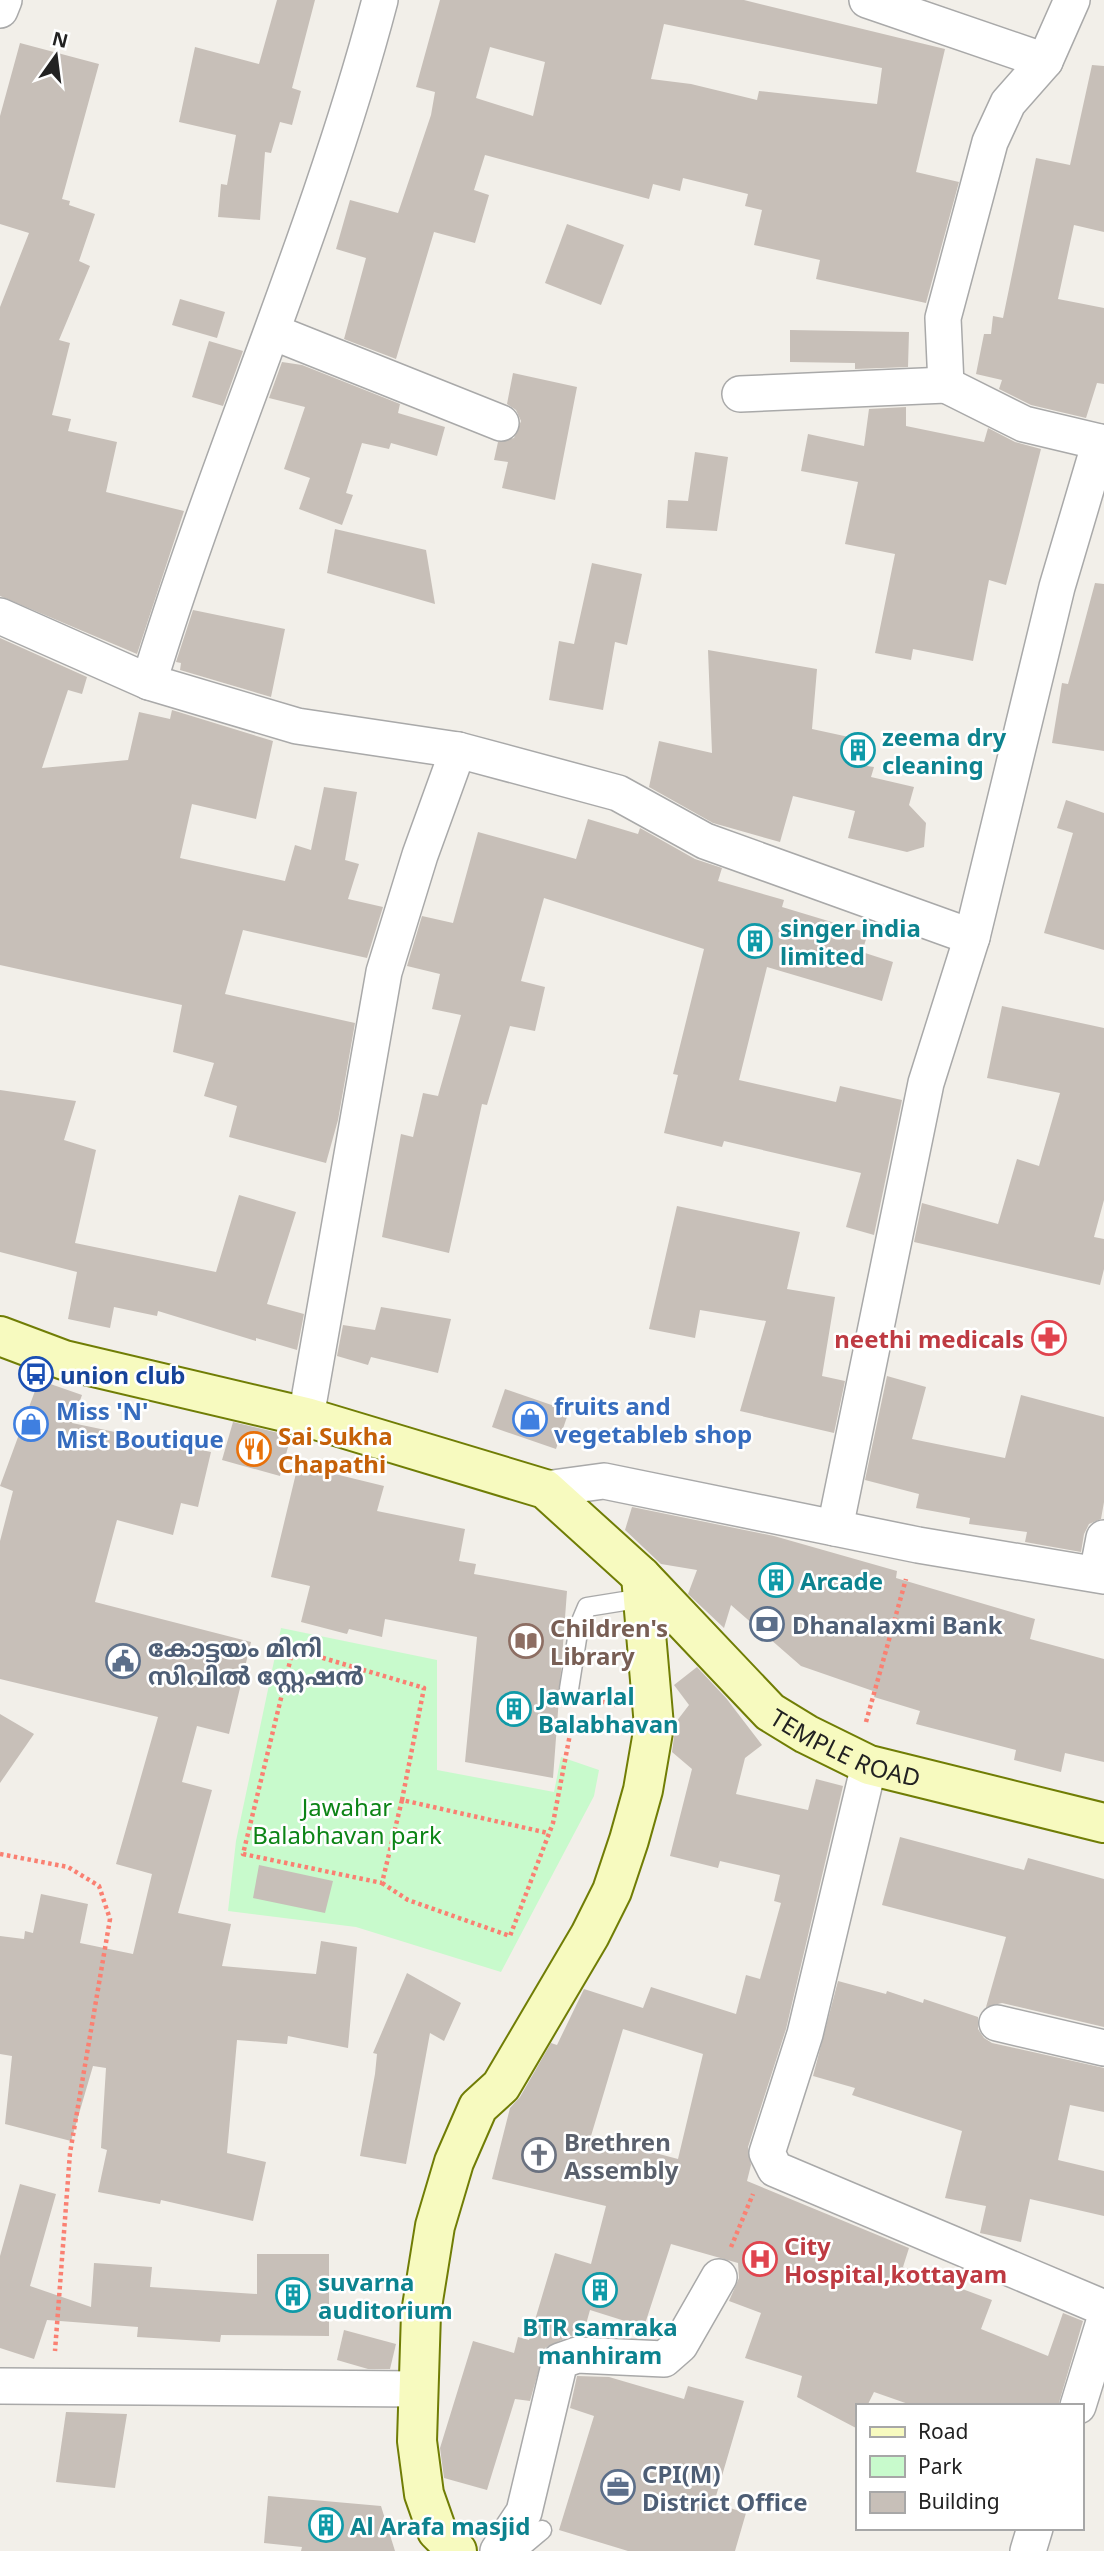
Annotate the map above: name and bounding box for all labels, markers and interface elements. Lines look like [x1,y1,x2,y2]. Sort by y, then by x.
north arrow [21,21,91,91]
text: N [49,25,71,54]
place label: zeema dry cleaning [882,720,1006,781]
building icon: zeema dry cleaning [839,731,877,769]
place label: singer india limited [780,911,921,972]
building icon: singer india limited [736,922,774,960]
pharmacy icon: neethi medicals [1030,1319,1068,1357]
place label: neethi medicals [834,1322,1024,1355]
bus stop icon: union club [17,1355,55,1393]
place label: union club [60,1358,186,1391]
place label: fruits and vegetableb shop [554,1389,752,1450]
place label: Miss 'N' Mist Boutique [56,1394,224,1455]
shop icon: fruits and vegetableb shop [511,1400,549,1438]
shop icon: Miss 'N' Mist Boutique [12,1405,50,1443]
place label: Sai Sukha Chapathi [278,1419,393,1480]
restaurant icon: Sai Sukha Chapathi [235,1430,273,1468]
building icon: Arcade [757,1561,795,1599]
place label: Arcade [800,1564,883,1597]
bank icon: Dhanalaxmi Bank [748,1605,786,1643]
place label: Dhanalaxmi Bank [792,1608,1003,1641]
place label: Children's Library [550,1611,668,1672]
library icon: Children's Library [507,1622,545,1660]
place label: കോട്ടയം മിനി സിവിൽ സ്റ്റേഷൻ [148,1631,364,1694]
public building icon: കോട്ടയം മിനി സിവിൽ സ്റ്റേഷൻ [104,1642,142,1680]
place label: Jawarlal Balabhavan [536,1679,679,1740]
building icon: Jawarlal Balabhavan [495,1690,533,1728]
street label: TEMPLE ROAD [765,1700,924,1794]
park label: Jawahar Balabhavan park [252,1790,442,1851]
place label: Brethren Assembly [564,2125,679,2186]
church icon: Brethren Assembly [520,2136,558,2174]
place label: City Hospital,kottayam [784,2229,1007,2290]
hospital icon: City Hospital,kottayam [741,2240,779,2278]
place label: suvarna auditorium [318,2265,453,2326]
building icon: BTR samraka manhiram [581,2271,619,2309]
building icon: suvarna auditorium [274,2276,312,2314]
place label: BTR samraka manhiram [522,2310,678,2371]
legend [856,2404,1083,2530]
text: Road [918,2417,968,2445]
text: Park [918,2452,963,2480]
place label: CPI(M) District Office [642,2457,808,2518]
office icon: CPI(M) District Office [599,2468,637,2506]
text: Building [918,2487,1000,2515]
building icon: Al Arafa masjid [307,2506,345,2544]
place label: Al Arafa masjid [350,2509,530,2542]

